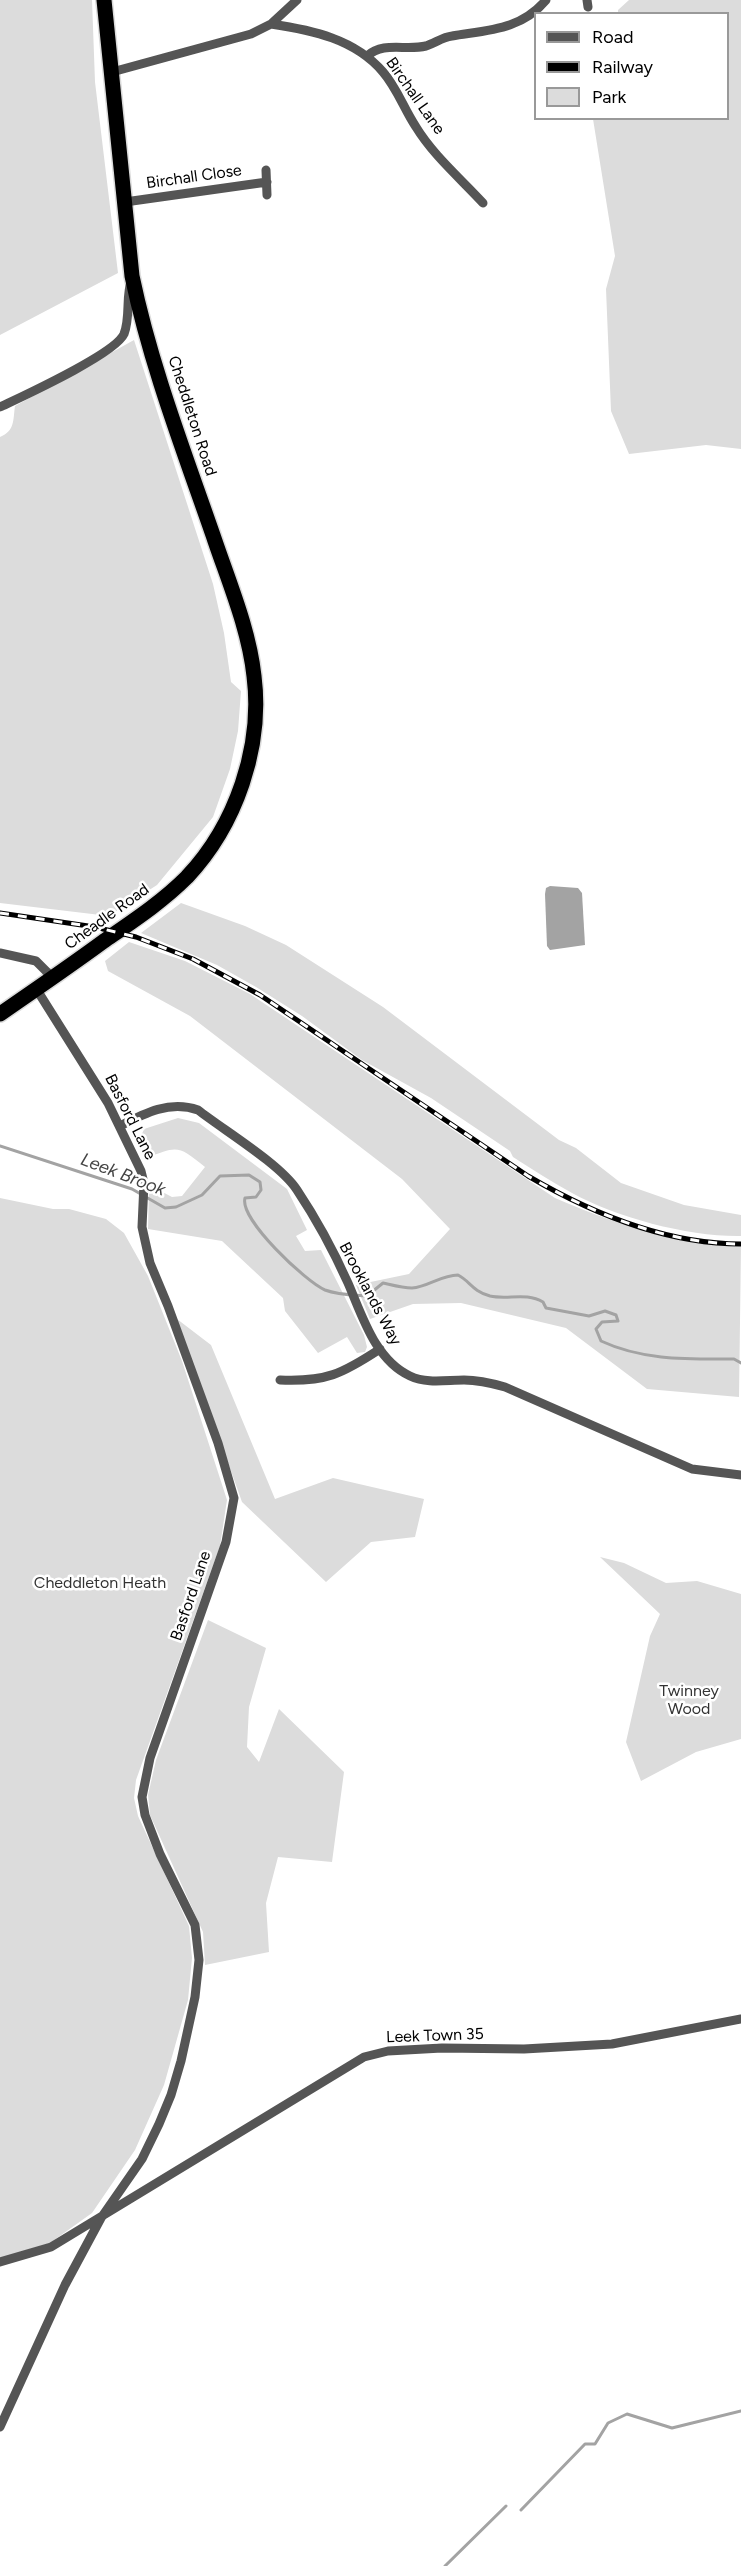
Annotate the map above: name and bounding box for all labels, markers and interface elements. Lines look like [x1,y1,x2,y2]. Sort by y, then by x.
legend [534,12,729,120]
text: Road [592,26,633,48]
street label: Birchall Lane [381,54,449,138]
text: Railway [592,56,653,78]
text: Park [592,86,626,108]
street label: Birchall Close [145,161,243,193]
street label: Cheddleton Road [164,353,220,479]
street label: Cheadle Road [61,880,153,954]
street label: Basford Lane [100,1071,160,1163]
water label: Leek Brook [78,1149,168,1201]
street label: Brooklands Way [335,1239,405,1349]
street label: Basford Lane [167,1549,215,1643]
park label: Cheddleton Heath [34,1573,166,1593]
park label: Twinney Wood [659,1681,719,1719]
street label: Leek Town 35 [386,2025,484,2047]

